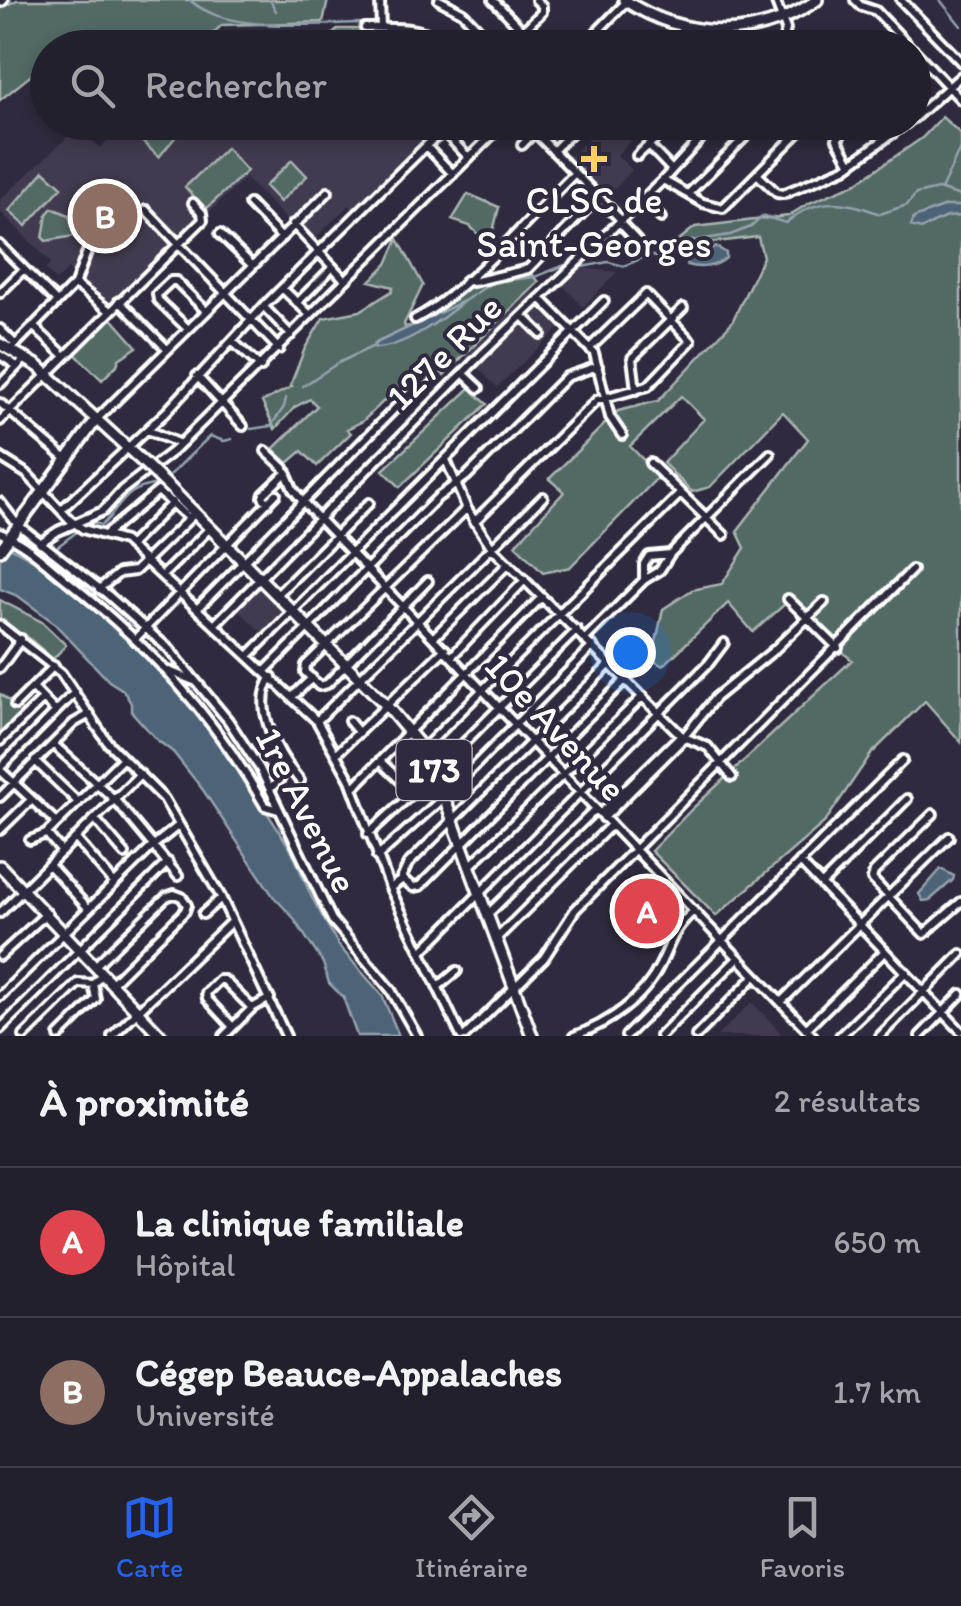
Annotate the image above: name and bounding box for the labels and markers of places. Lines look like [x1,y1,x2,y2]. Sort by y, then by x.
marker: CLSC de Saint-Georges [581,146,607,172]
place label: CLSC de Saint-Georges [476,177,712,267]
pin: B [72,178,138,254]
pin: A [614,874,680,948]

